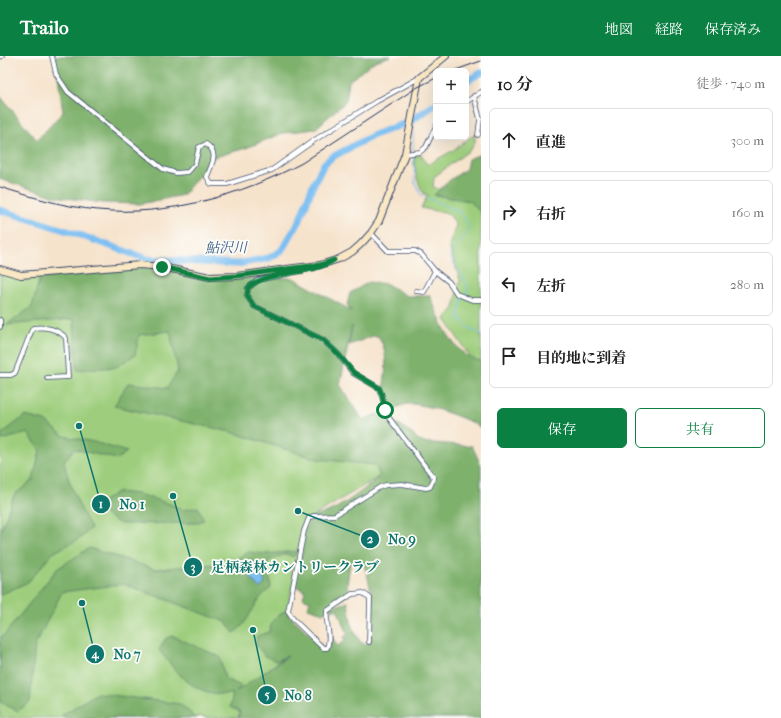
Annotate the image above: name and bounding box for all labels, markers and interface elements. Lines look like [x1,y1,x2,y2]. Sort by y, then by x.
text: Trailo [20,17,69,39]
text: 地図 [605,21,633,38]
text: 経路 [655,21,683,38]
text: 保存済み [705,21,761,38]
map controls [433,68,469,140]
button: + [433,68,469,104]
text: 10 分 [497,74,533,94]
text: 徒歩 · 740 m [696,76,765,91]
button: − [433,104,469,140]
icon: ahead [498,129,520,151]
text: 直進 [536,133,566,151]
text: 300 m [731,133,764,148]
icon: right [498,201,520,223]
text: 右折 [536,205,566,223]
text: 160 m [732,205,764,220]
water label: 鮎沢川 [205,239,249,257]
route end [153,258,171,276]
icon: left [498,273,520,295]
text: 左折 [536,277,566,295]
text: 280 m [730,277,764,292]
icon: arrive [498,345,520,367]
text: 目的地に到着 [536,349,626,367]
route start [376,401,394,419]
button: 保存 [497,408,627,448]
button: 共有 [635,408,765,448]
callout: No 1 [91,491,153,517]
text: No 1 [119,496,145,513]
text: 1 [99,497,103,511]
callout: No 9 [360,526,424,552]
text: No 9 [388,531,416,548]
text: 2 [367,532,374,546]
callout: 足柄森林カントリークラブ [183,554,387,580]
text: 足柄森林カントリークラブ [211,559,379,576]
text: 3 [191,560,196,575]
callout: No 7 [85,641,149,667]
text: No 7 [113,646,141,663]
text: 4 [90,647,99,662]
callout: No 8 [257,682,320,708]
text: No 8 [284,687,312,704]
text: 5 [264,688,270,702]

